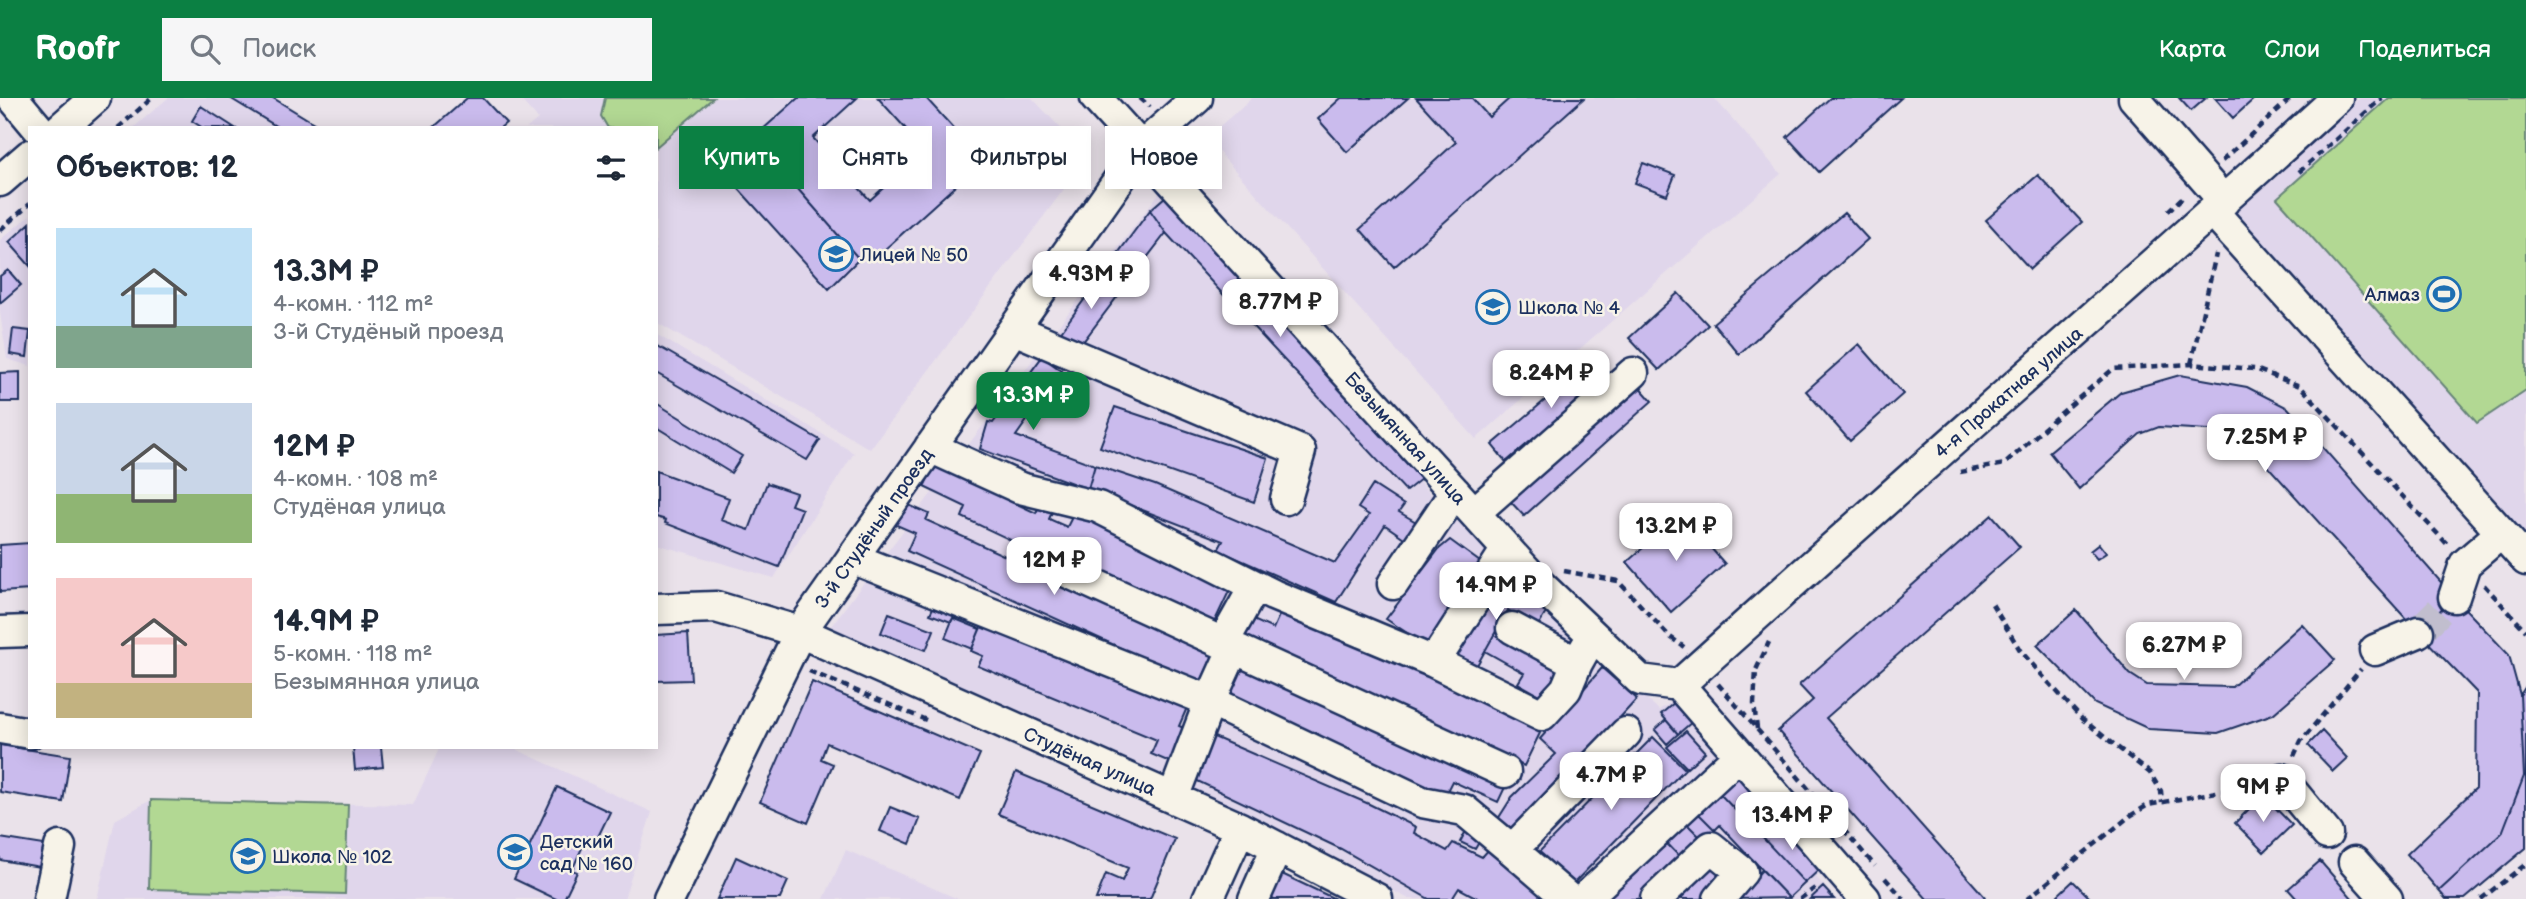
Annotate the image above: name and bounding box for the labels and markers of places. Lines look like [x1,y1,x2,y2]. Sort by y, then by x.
school or university icon: Лицей № 50 [817,235,855,273]
place label: Лицей № 50 [859,244,968,267]
pin: 4.93M ₽ [1026,252,1156,311]
sports icon: Алмаз [2425,275,2463,313]
pin: 8.77M ₽ [1215,280,1345,339]
place label: Алмаз [2364,284,2420,307]
school or university icon: Школа № 4 [1474,288,1512,326]
place label: Школа № 4 [1518,297,1621,320]
pin: 8.24M ₽ [1486,350,1616,410]
pin: 13.3M ₽ [968,372,1098,432]
pin: 7.25M ₽ [2200,414,2330,474]
pin: 13.2M ₽ [1611,504,1741,563]
pin: 12M ₽ [1005,538,1103,597]
pin: 14.9M ₽ [1431,562,1561,622]
pin: 6.27M ₽ [2119,622,2249,682]
pin: 4.7M ₽ [1554,752,1668,812]
pin: 9M ₽ [2222,764,2304,824]
pin: 13.4M ₽ [1727,792,1857,852]
place label: Детский сад № 160 [540,831,633,876]
school or university icon: Детский сад № 160 [496,833,534,871]
school or university icon: Школа № 102 [229,837,267,875]
place label: Школа № 102 [272,846,393,869]

